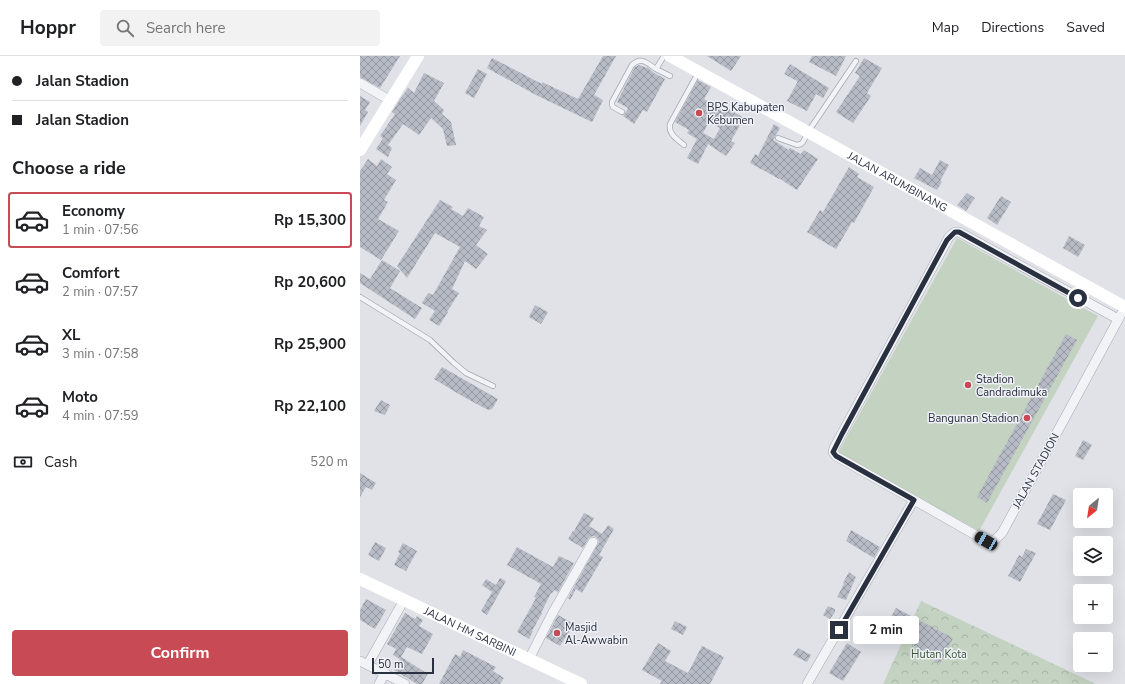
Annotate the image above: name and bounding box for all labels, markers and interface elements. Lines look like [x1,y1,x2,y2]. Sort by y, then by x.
search box [100,10,380,46]
text: Hoppr [20,15,76,41]
icon: search [114,17,136,39]
text: Search here [146,18,225,38]
text: Map [932,18,959,37]
text: Directions [981,18,1044,37]
text: Saved [1066,18,1105,37]
text: Jalan Stadion [36,71,129,91]
place label: BPS Kabupaten Kebumen [707,100,784,128]
marker: BPS Kabupaten Kebumen [694,108,704,118]
text: Jalan Stadion [36,110,129,130]
street label: JALAN ARUMBINANG [844,148,950,215]
text: Choose a ride [12,156,126,180]
text: Economy [62,201,125,221]
icon: car [14,202,50,238]
text: Rp 15,300 [274,210,346,230]
text: 1 min · 07:56 [62,221,138,239]
text: Comfort [62,263,119,283]
icon: car [14,264,50,300]
text: Rp 20,600 [274,272,346,292]
text: 2 min · 07:57 [62,283,138,301]
route start [1069,289,1087,307]
text: XL [62,325,81,345]
icon: car [14,326,50,362]
text: Rp 25,900 [274,334,346,354]
text: 3 min · 07:58 [62,345,138,363]
place label: Stadion Candradimuka [976,372,1047,400]
marker: Stadion Candradimuka [963,380,973,390]
text: Moto [62,387,98,407]
icon: car [14,388,50,424]
text: Rp 22,100 [274,396,346,416]
text: 4 min · 07:59 [62,407,138,425]
place label: Bangunan Stadion [928,411,1019,426]
marker: Bangunan Stadion [1022,413,1032,423]
street label: JALAN STADION [1009,431,1063,512]
icon: cash [12,451,34,473]
text: Cash [44,452,78,472]
text: 520 m [310,453,348,471]
north arrow [1073,488,1113,528]
map controls [1073,488,1113,672]
car [973,530,999,552]
button: layers [1073,536,1113,576]
button: + [1073,584,1113,624]
street label: JALAN HM SARBINI [421,603,519,660]
callout: 2 min [853,616,919,644]
place label: Masjid Al-Awwabin [565,620,628,648]
route end [830,621,848,639]
text: 2 min [869,621,903,639]
marker: Masjid Al-Awwabin [552,628,562,638]
button: Confirm [12,630,348,676]
button: − [1073,632,1113,672]
park label: Hutan Kota [911,647,967,662]
scale bar [372,656,434,675]
text: 50 m [378,657,403,672]

